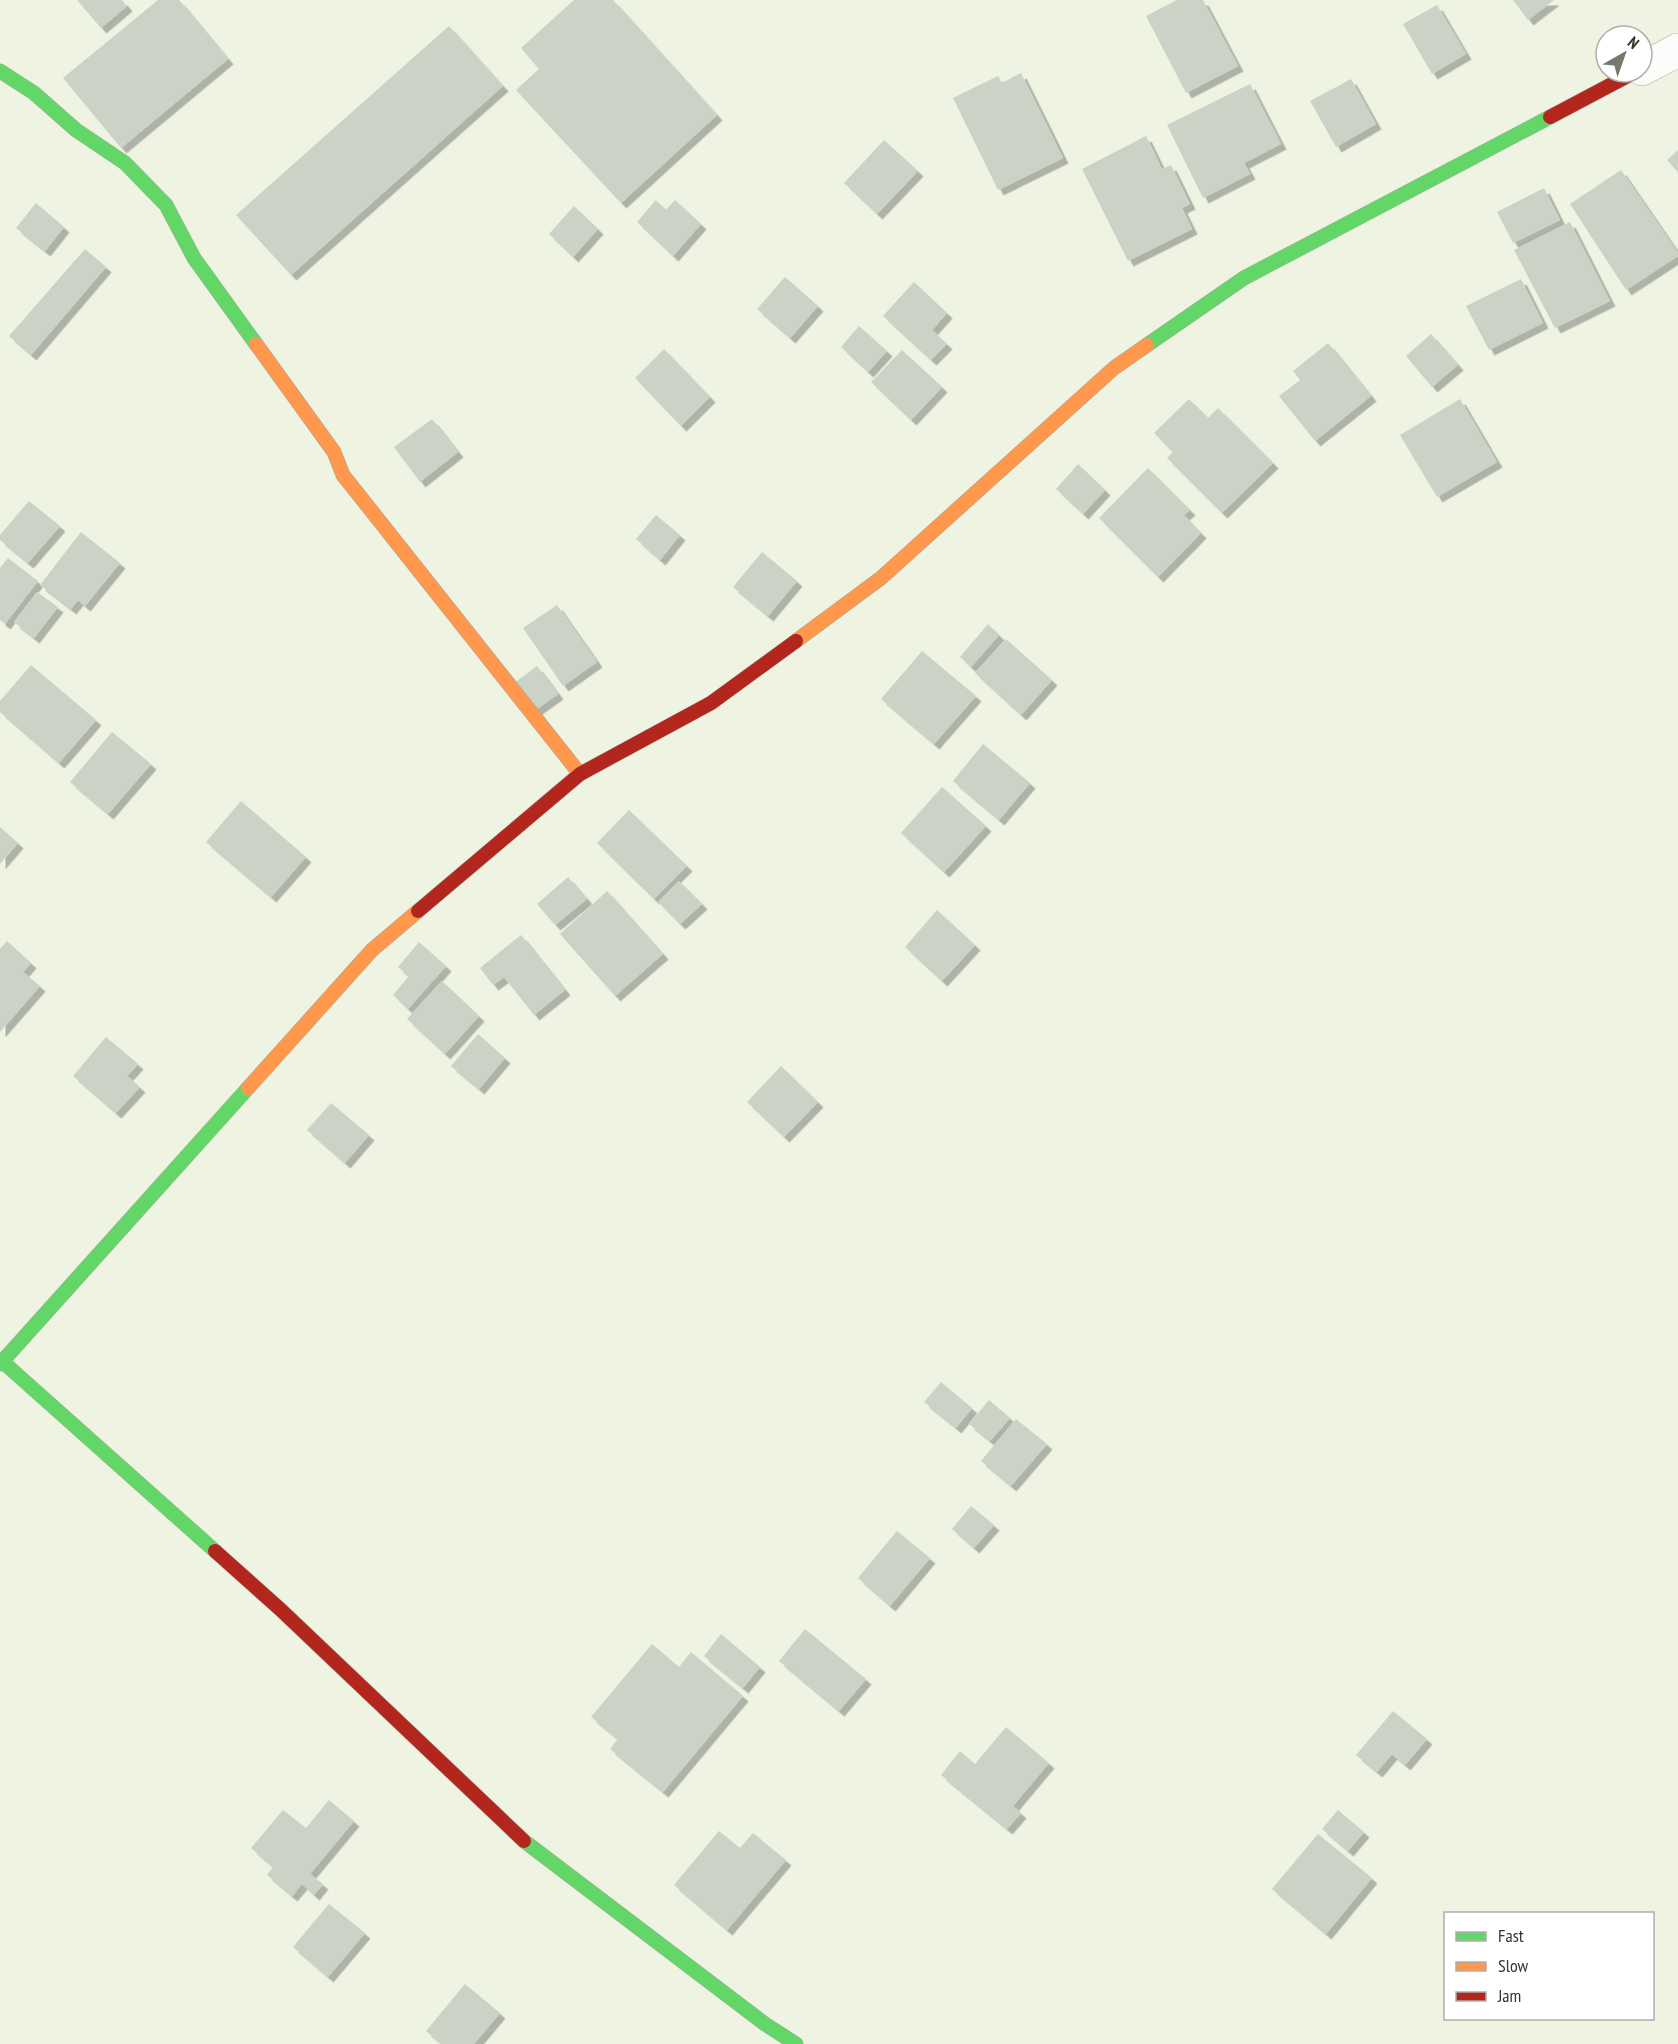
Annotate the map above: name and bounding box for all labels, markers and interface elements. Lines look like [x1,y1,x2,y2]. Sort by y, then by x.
north arrow [1594,24,1654,84]
text: N [1624,32,1643,53]
legend [1444,1912,1654,2020]
text: Fast [1498,1924,1524,1947]
text: Slow [1498,1954,1529,1977]
text: Jam [1497,1984,1521,2007]

